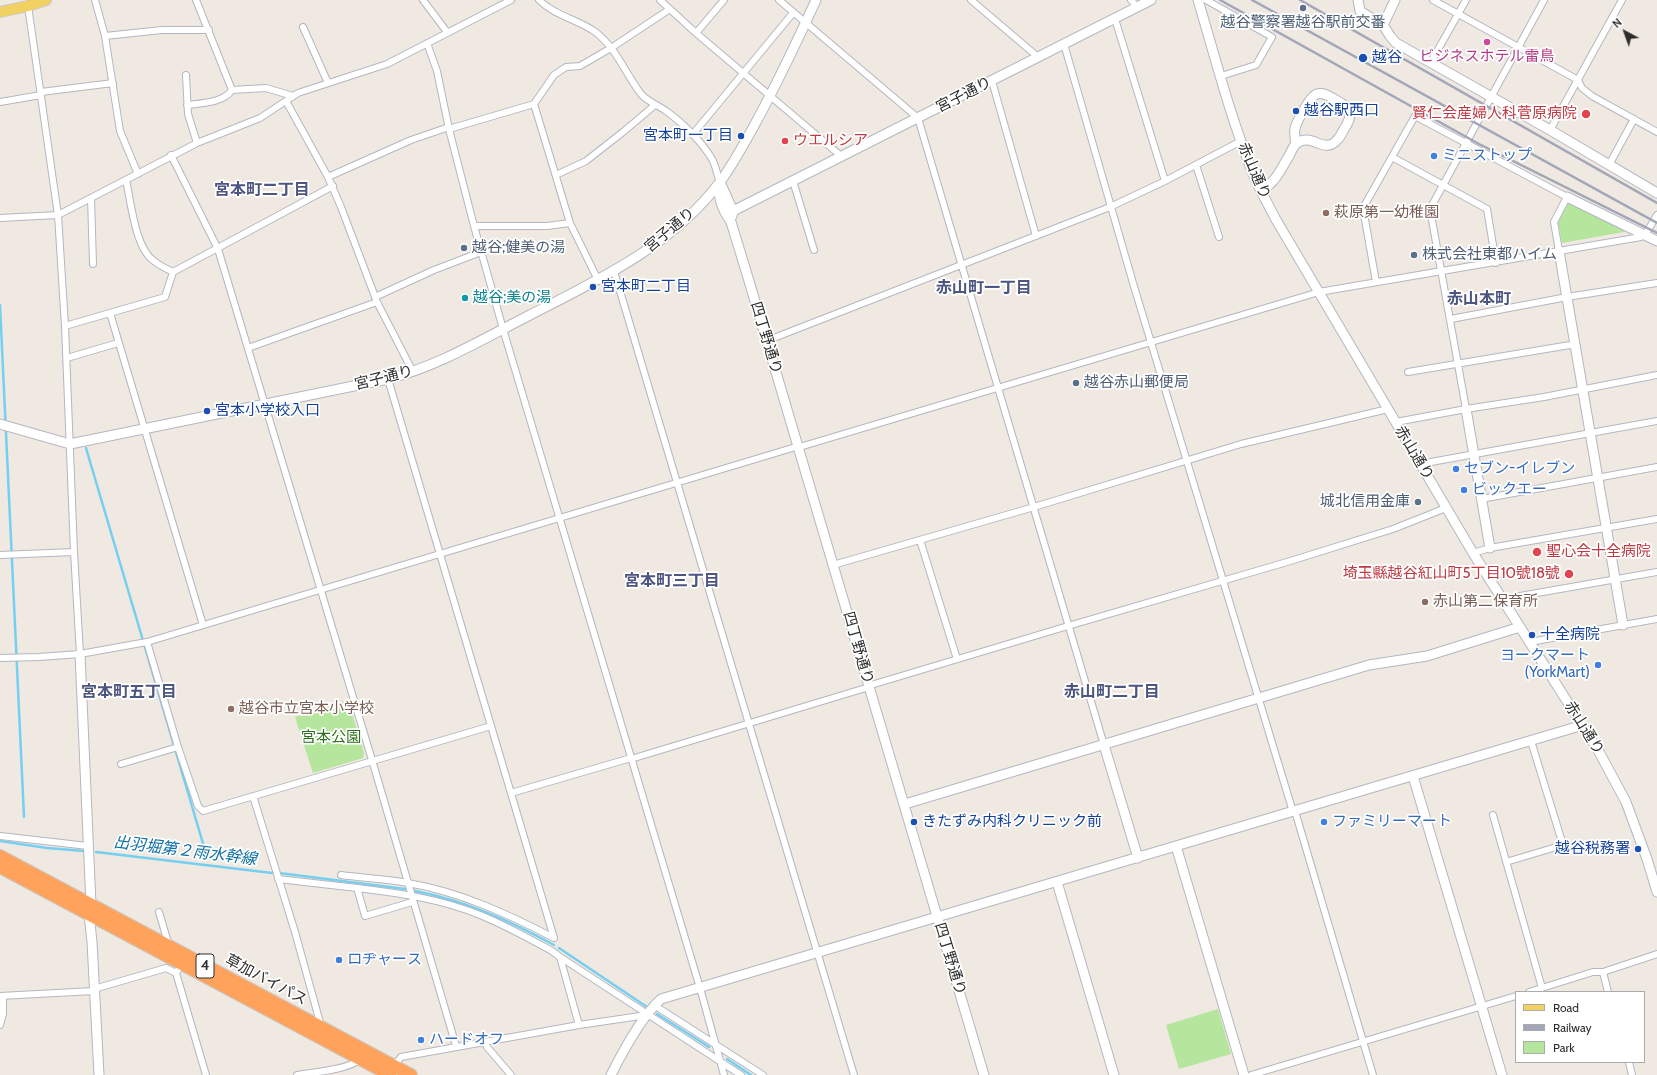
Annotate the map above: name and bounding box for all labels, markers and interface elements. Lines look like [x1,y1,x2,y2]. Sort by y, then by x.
marker: 越谷警察署越谷駅前交番 [1298,3,1308,13]
north arrow [1605,12,1645,52]
place label: 越谷警察署越谷駅前交番 [1221,14,1385,32]
text: N [1610,15,1625,31]
marker: ビジネスホテル雷鳥 [1482,37,1492,47]
place label: ビジネスホテル雷鳥 [1420,48,1554,66]
place label: 越谷 [1372,49,1402,67]
marker: 越谷 [1357,52,1369,64]
street label: 宮子通り [933,73,995,117]
place label: 越谷駅西口 [1304,102,1379,120]
place label: 賢仁会産婦人科菅原病院 [1412,105,1577,123]
marker: 越谷駅西口 [1291,106,1301,116]
marker: 賢仁会産婦人科菅原病院 [1580,108,1592,120]
place label: 宮本町一丁目 [643,127,733,145]
marker: 宮本町一丁目 [736,131,746,141]
place label: ウエルシア [793,132,868,150]
marker: ウエルシア [780,136,790,146]
street label: 赤山通り [1234,140,1274,202]
place label: ミニストップ [1442,147,1532,165]
marker: ミニストップ [1429,151,1439,161]
district label: 宮本町二丁目 [214,180,310,200]
street label: 宮子通り [641,204,699,256]
place label: 萩原第一幼稚園 [1334,204,1439,222]
marker: 萩原第一幼稚園 [1321,208,1331,218]
place label: 越谷;健美の湯 [472,239,565,257]
marker: 越谷;健美の湯 [459,243,469,253]
place label: 株式会社東都ハイム [1422,246,1557,264]
marker: 株式会社東都ハイム [1409,250,1419,260]
place label: 宮本町二丁目 [601,278,691,296]
district label: 赤山町一丁目 [936,278,1032,298]
marker: 宮本町二丁目 [588,282,598,292]
place label: 越谷;美の湯 [473,289,551,307]
district label: 赤山本町 [1447,289,1511,309]
marker: 越谷;美の湯 [460,293,470,303]
street label: 四丁野通り [746,300,786,376]
street label: 宮子通り [353,362,415,394]
place label: 越谷赤山郵便局 [1084,374,1189,392]
marker: 越谷赤山郵便局 [1071,378,1081,388]
place label: 宮本小学校入口 [215,402,320,420]
marker: 宮本小学校入口 [202,406,212,416]
street label: 赤山通り [1391,423,1437,483]
place label: セブン-イレブン [1464,460,1575,478]
marker: セブン-イレブン [1451,464,1461,474]
place label: ビックエー [1472,481,1547,499]
marker: ビックエー [1459,485,1469,495]
place label: 城北信用金庫 [1320,493,1410,511]
marker: 城北信用金庫 [1413,497,1423,507]
place label: 聖心会十全病院 [1546,543,1651,561]
marker: 聖心会十全病院 [1531,546,1543,558]
place label: 埼玉縣越谷紅山町5丁目10號18號 [1343,565,1560,583]
marker: 埼玉縣越谷紅山町5丁目10號18號 [1563,568,1575,580]
district label: 宮本町三丁目 [624,571,720,591]
place label: 赤山第二保育所 [1433,593,1538,611]
marker: 赤山第二保育所 [1420,597,1430,607]
street label: 四丁野通り [839,609,877,687]
place label: 十全病院 [1540,626,1600,644]
marker: 十全病院 [1527,630,1537,640]
place label: ヨークマート (YorkMart) [1500,647,1590,682]
marker: ヨークマート (YorkMart) [1593,660,1603,670]
district label: 宮本町五丁目 [81,682,177,702]
district label: 赤山町二丁目 [1064,682,1160,702]
street label: 赤山通り [1560,698,1608,758]
place label: 越谷市立宮本小学校 [239,700,374,718]
marker: 越谷市立宮本小学校 [226,704,236,714]
park label: 宮本公園 [301,729,361,747]
place label: きたずみ内科クリニック前 [922,813,1102,831]
place label: ファミリーマート [1332,813,1452,831]
marker: きたずみ内科クリニック前 [909,817,919,827]
marker: ファミリーマート [1319,817,1329,827]
water label: 出羽堀第２雨水幹線 [112,833,258,869]
place label: 越谷税務署 [1555,840,1630,858]
marker: 越谷税務署 [1633,844,1643,854]
street label: 四丁野通り [930,921,970,997]
street label: 草加バイパス [222,951,310,1009]
place label: ロヂャース [347,951,422,969]
road number: 4 [196,954,214,978]
marker: ロヂャース [334,955,344,965]
legend [1515,991,1645,1063]
text: Road [1553,1000,1579,1015]
text: Railway [1553,1020,1591,1035]
place label: ハードオフ [429,1031,504,1049]
marker: ハードオフ [416,1035,426,1045]
text: Park [1553,1040,1575,1055]

